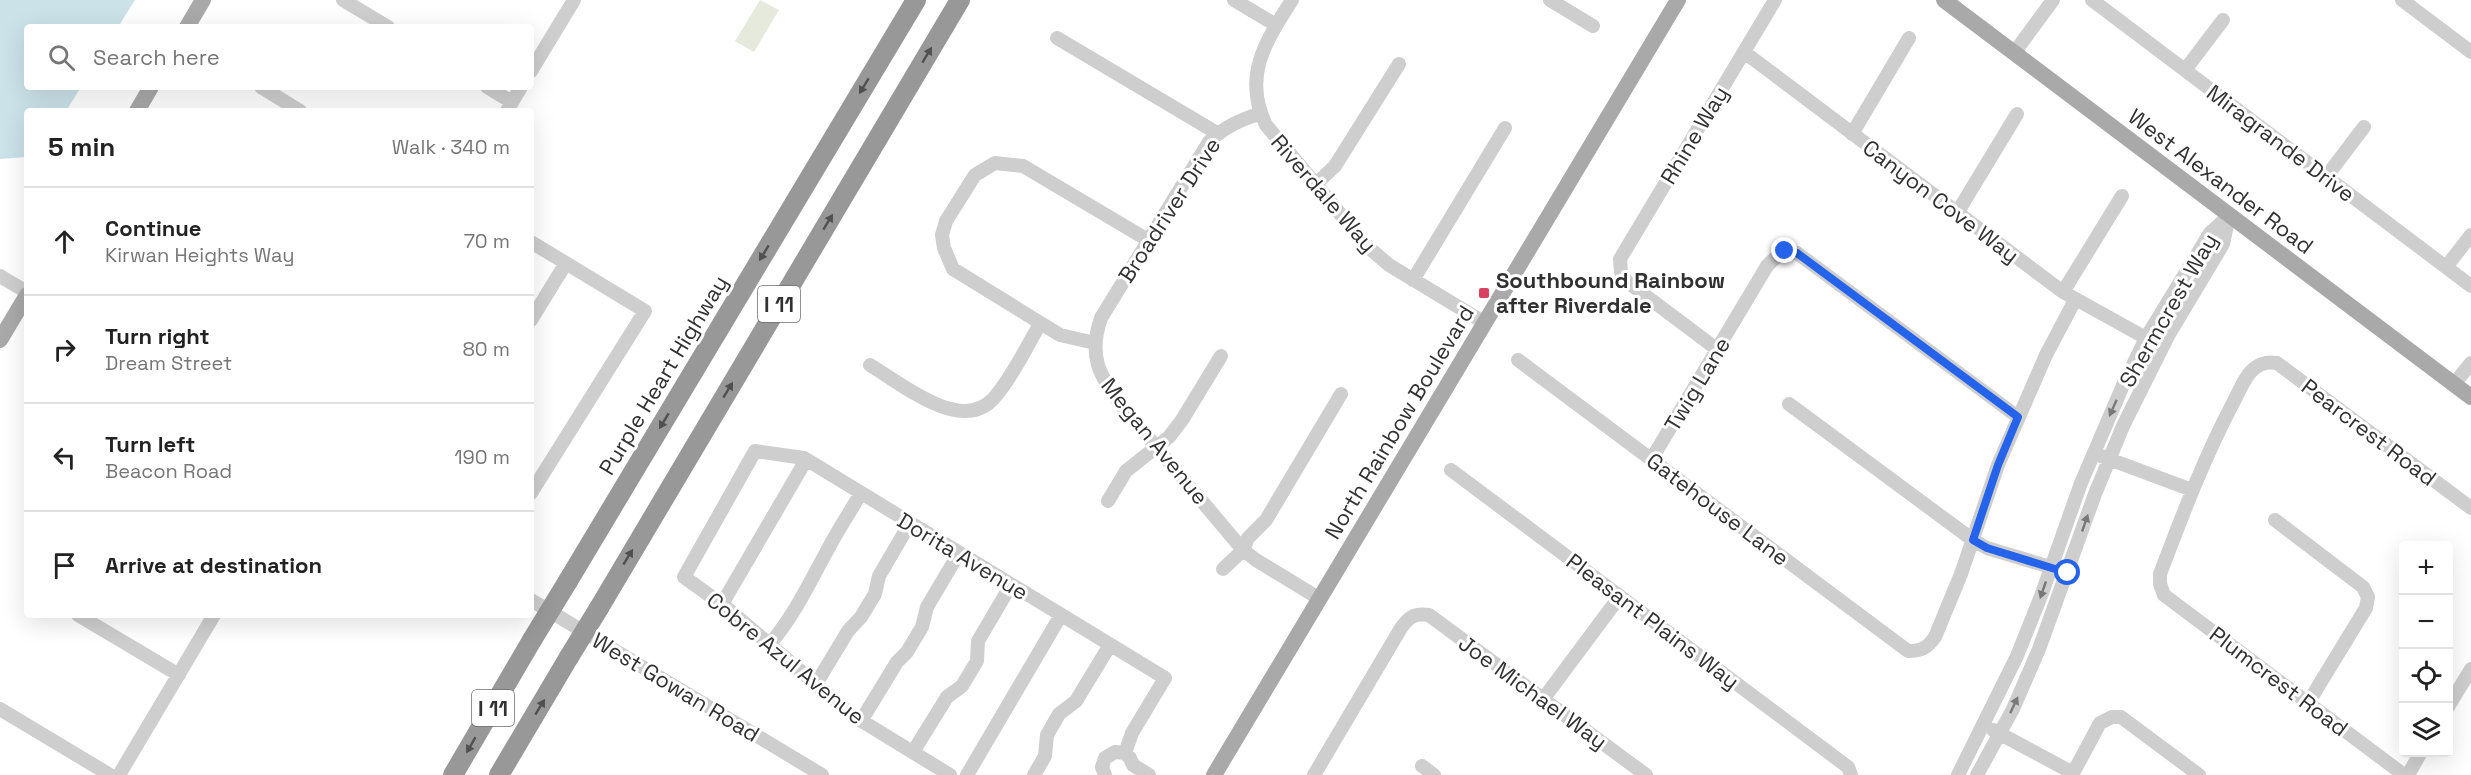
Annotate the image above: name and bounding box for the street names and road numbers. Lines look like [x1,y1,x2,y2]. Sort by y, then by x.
street label: Miragrande Drive [2201,78,2361,208]
street label: Rhine Way [1654,81,1734,189]
street label: West Alexander Road [2123,102,2319,260]
street label: Riverdale Way [1265,128,1383,258]
street label: Broadriver Drive [1112,132,1226,288]
street label: Canyon Cove Way [1857,133,2025,269]
street label: Shermcrest Way [2113,228,2223,392]
street label: Purple Heart Highway [592,270,734,480]
road number: I 11 [758,286,800,322]
street label: North Rainbow Boulevard [1318,300,1480,544]
street label: Twig Lane [1658,332,1736,436]
street label: Megan Avenue [1095,372,1215,510]
street label: Pearcrest Road [2296,372,2442,492]
street label: Gatehouse Lane [1641,446,1795,572]
street label: Dorita Avenue [893,506,1033,606]
street label: Pleasant Plains Way [1561,547,1745,695]
street label: Cobre Azul Avenue [701,586,871,730]
street label: Plumcrest Road [2204,620,2354,742]
street label: West Gowan Road [587,626,765,748]
street label: Joe Michael Way [1453,629,1613,755]
road number: I 11 [472,690,514,726]

